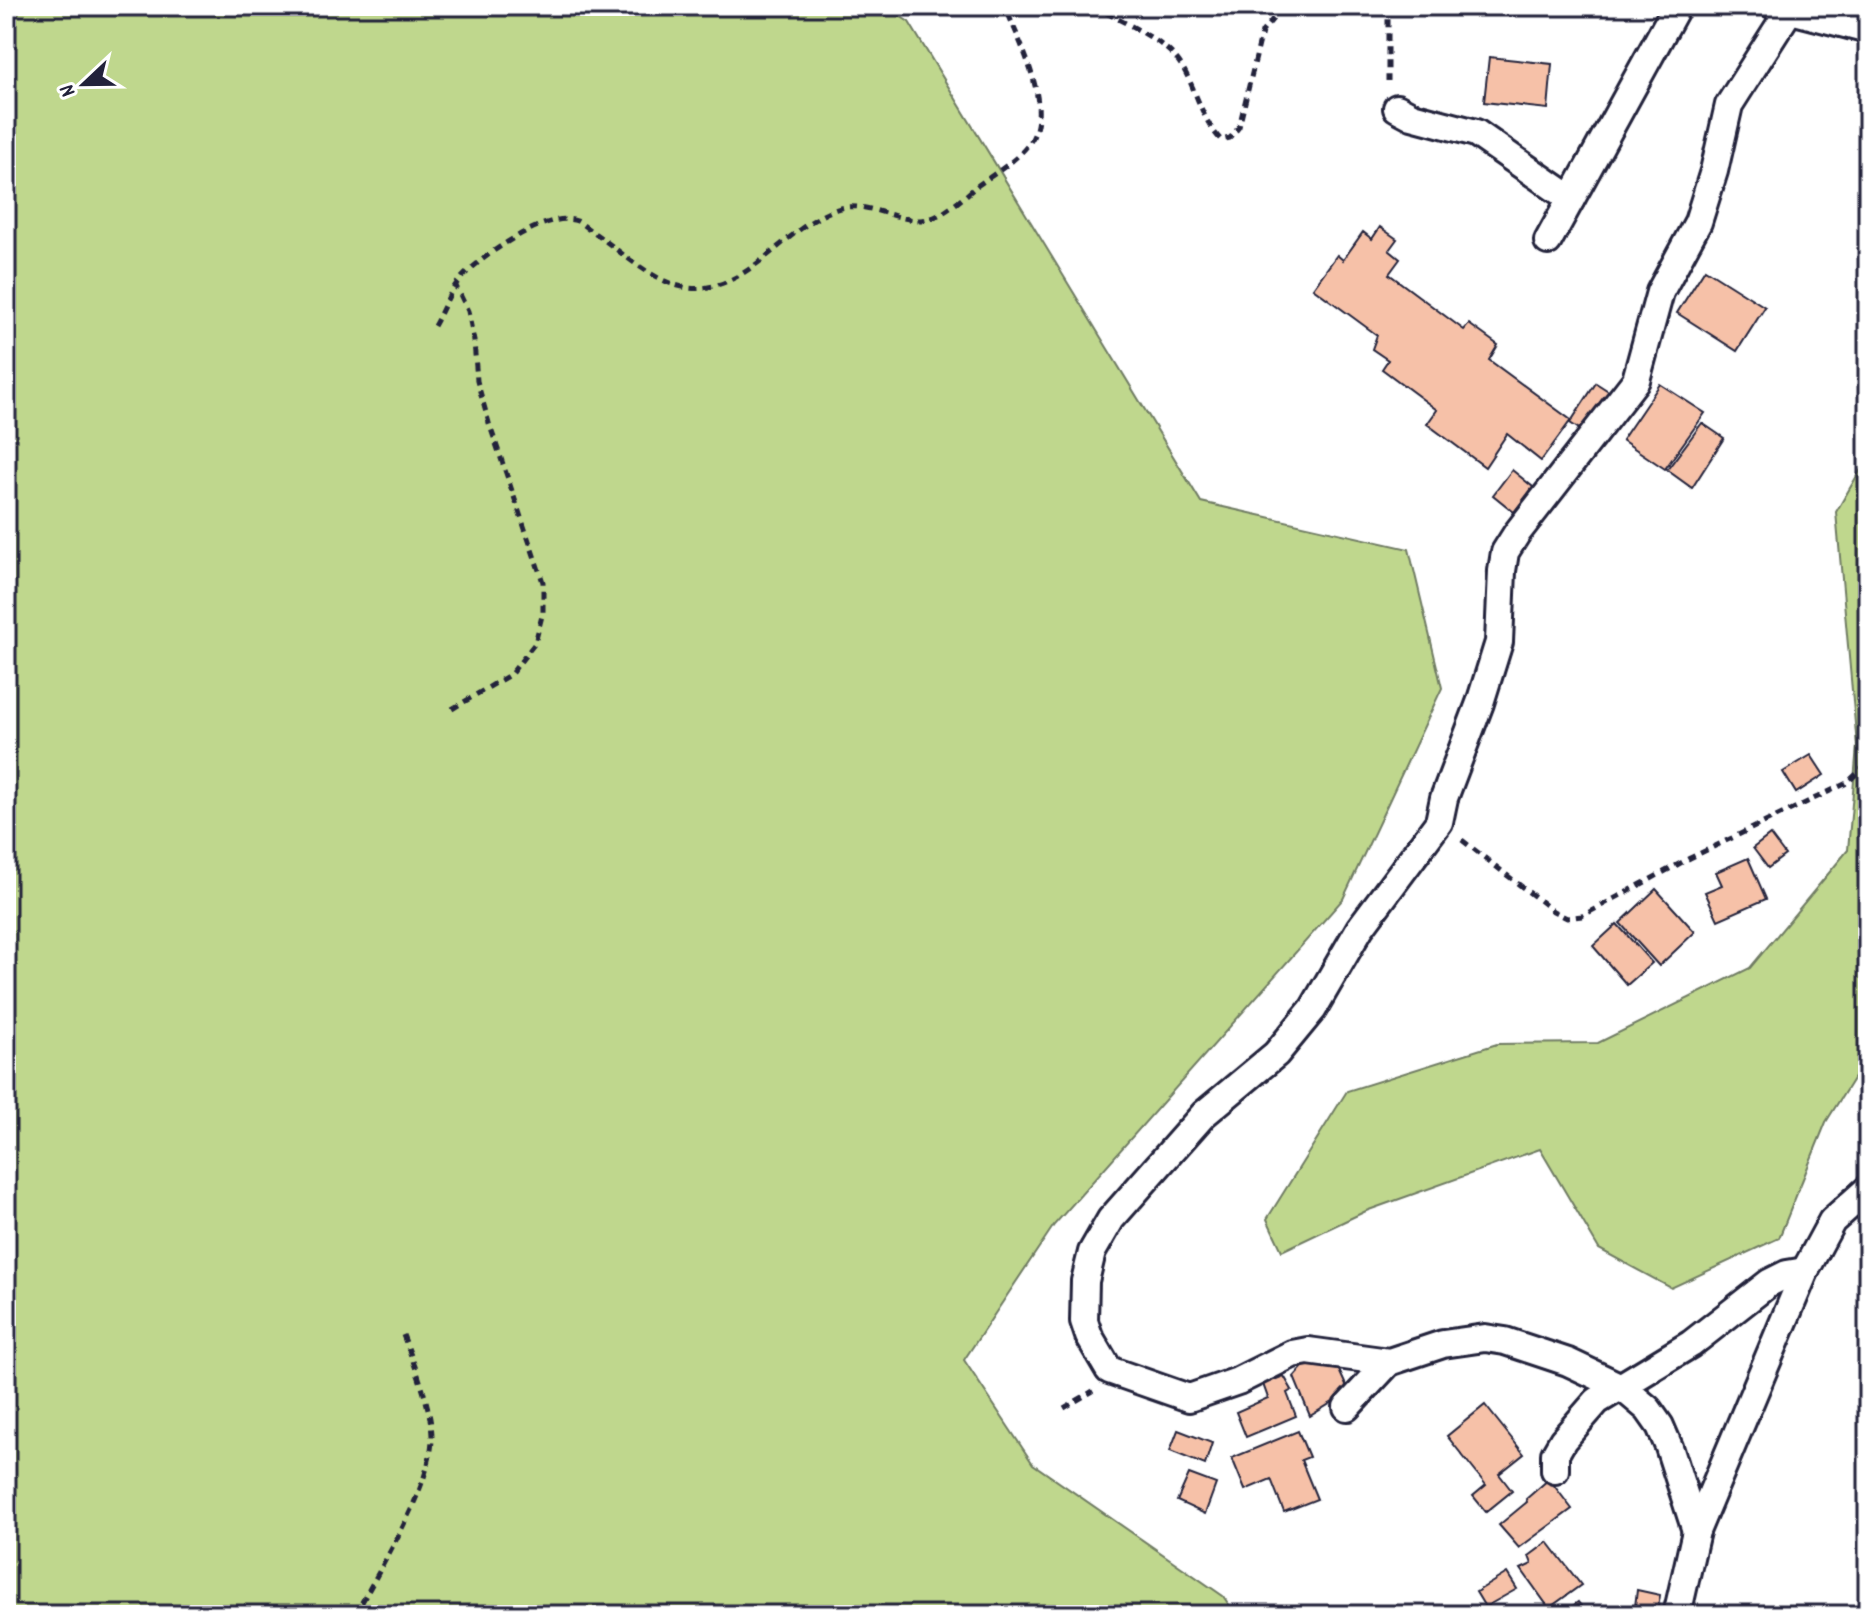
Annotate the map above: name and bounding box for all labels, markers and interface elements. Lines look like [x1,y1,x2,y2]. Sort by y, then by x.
north arrow [44,44,124,124]
text: N [52,79,85,101]

